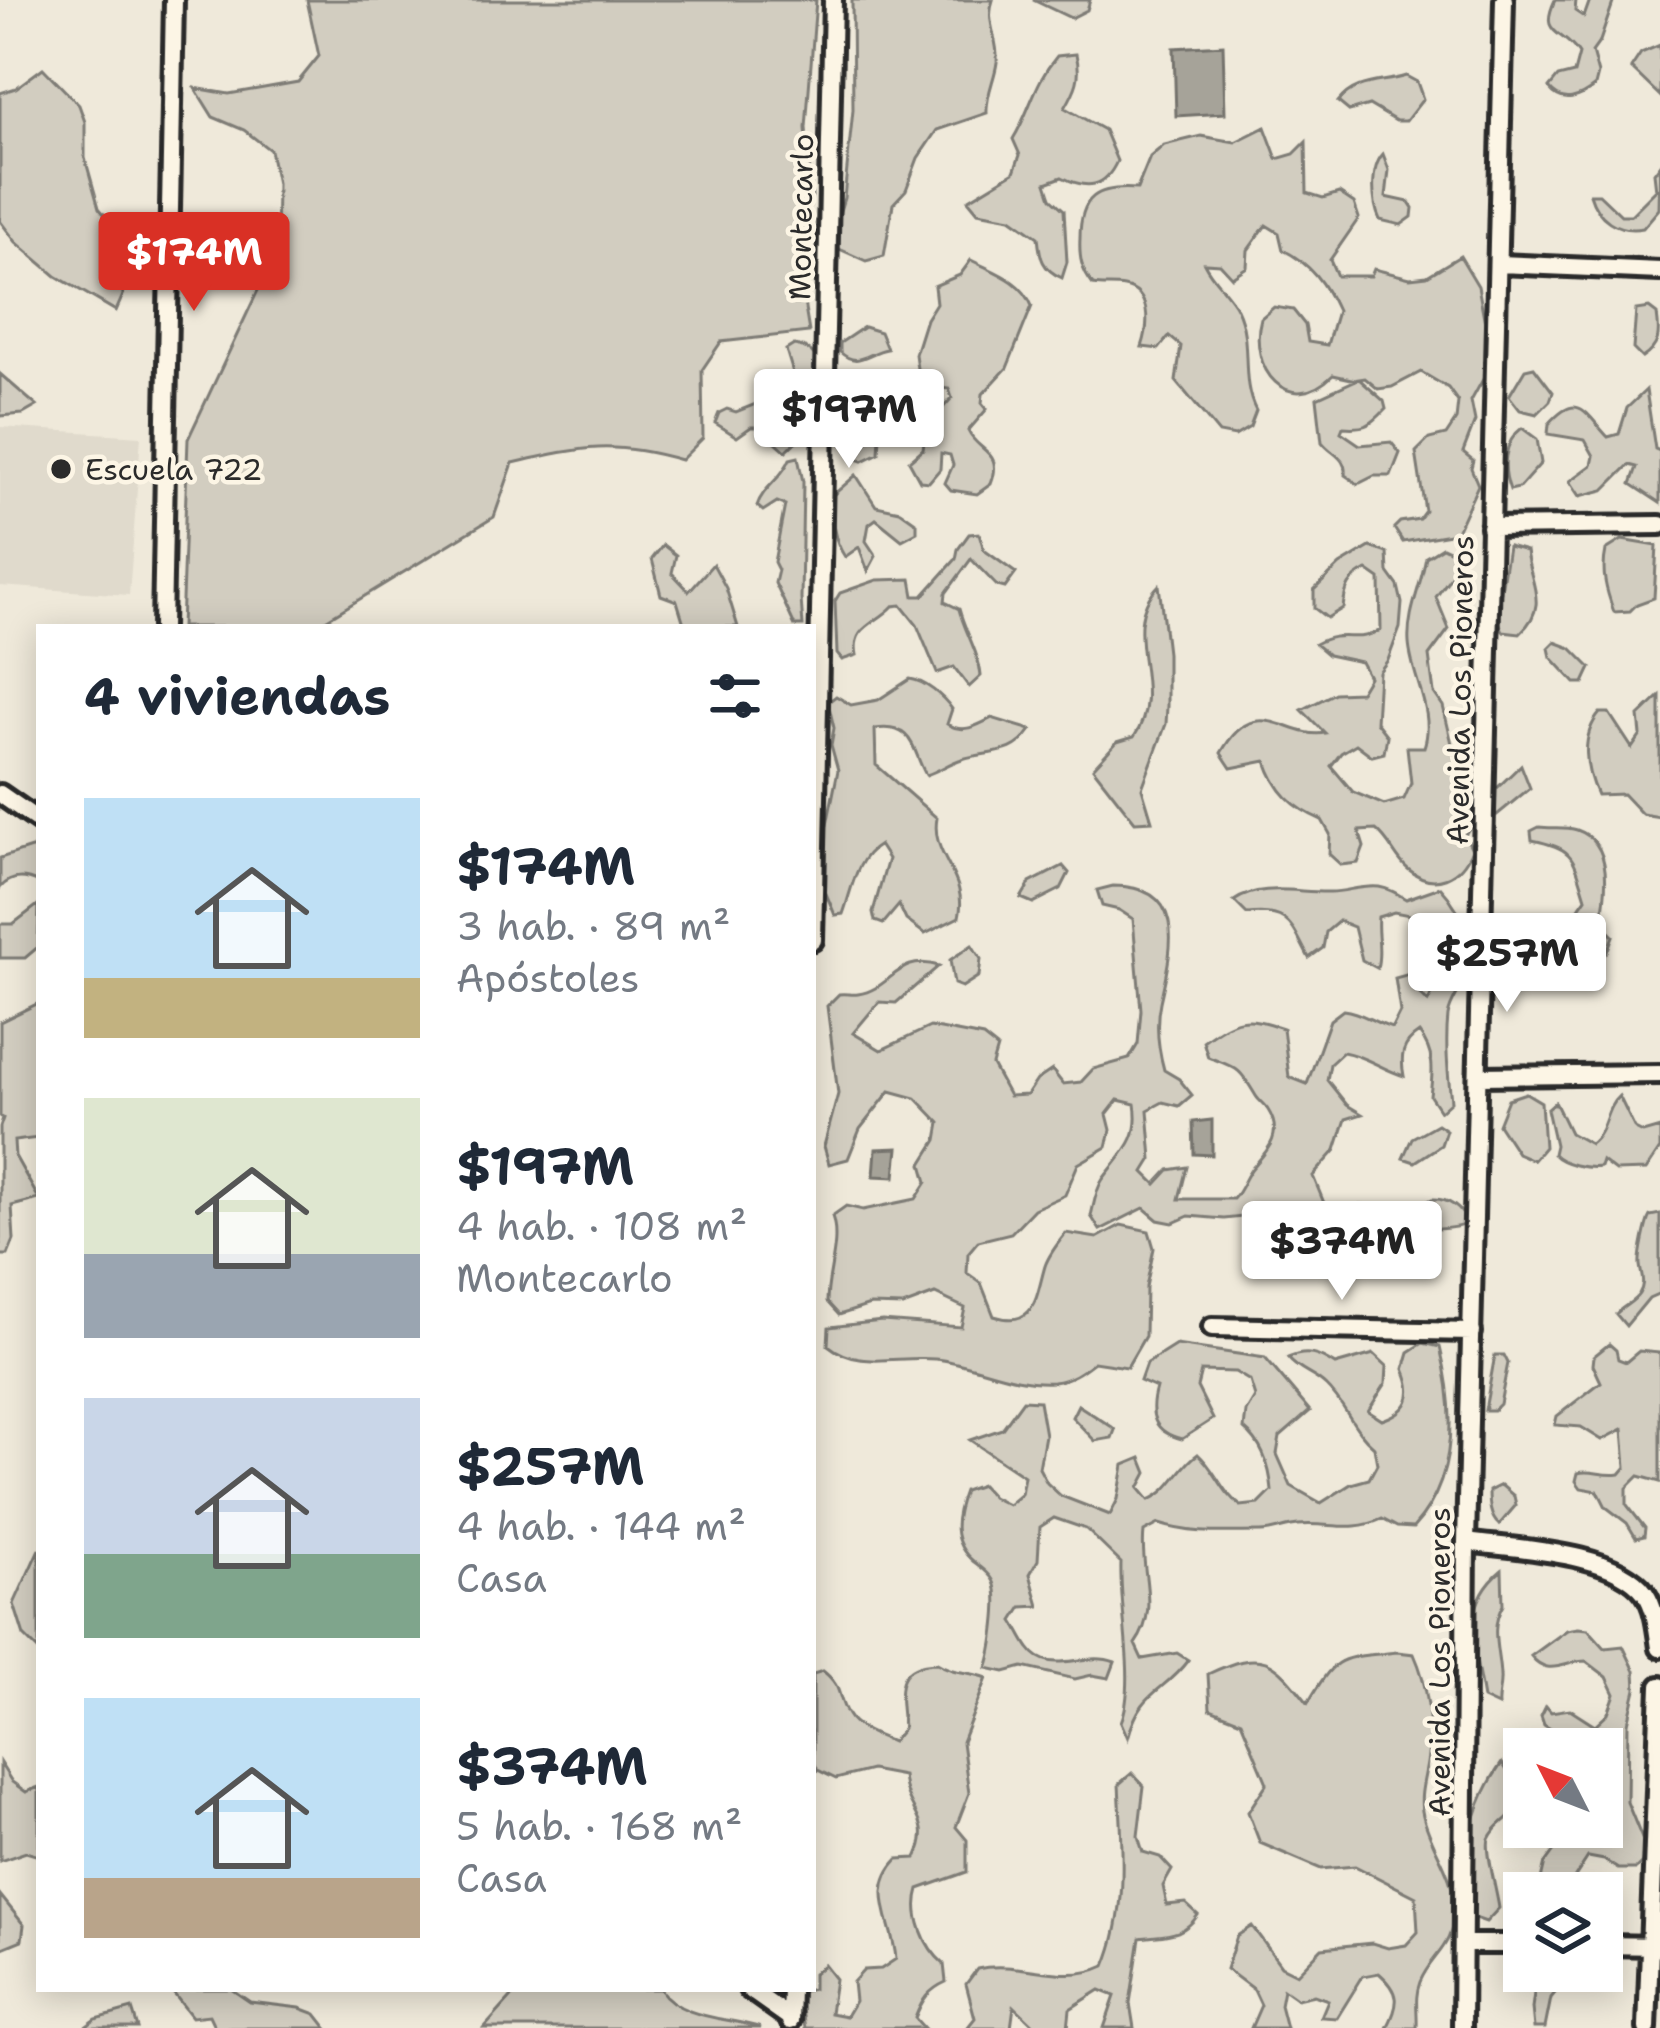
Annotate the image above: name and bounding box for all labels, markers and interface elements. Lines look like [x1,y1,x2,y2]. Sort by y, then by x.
street label: Montecarlo [779,133,823,301]
pin: $174M [110,212,278,314]
text: $174M [126,225,262,277]
pin: $197M [765,369,933,471]
text: $197M [781,382,917,434]
place label: Escuela 722 [85,449,262,490]
marker: Escuela 722 [48,456,74,482]
street label: Avenida Los Pioneros [1437,535,1483,845]
text: 4 viviendas [84,662,390,730]
icon: filters [702,663,768,729]
text: $174M [456,832,635,900]
icon: home [180,846,324,990]
text: 3 hab. · 89 m² [456,900,730,952]
pin: $257M [1423,913,1591,1015]
text: $257M [1435,926,1579,978]
text: Apóstoles [456,952,640,1004]
text: $197M [456,1132,634,1200]
icon: home [180,1146,324,1290]
text: 4 hab. · 108 m² [456,1200,747,1252]
pin: $374M [1258,1201,1426,1303]
text: $374M [1269,1214,1415,1266]
text: Montecarlo [456,1252,673,1304]
text: $257M [456,1432,644,1500]
icon: home [180,1446,324,1590]
text: 4 hab. · 144 m² [456,1500,746,1552]
street label: Avenida Los Pioneros [1419,1507,1460,1817]
text: Casa [456,1552,547,1604]
north arrow [1503,1728,1623,1848]
map controls [1503,1728,1623,1992]
text: $374M [456,1732,648,1800]
icon: home [180,1746,324,1890]
text: 5 hab. · 168 m² [456,1800,742,1852]
text: Casa [456,1852,547,1904]
button: layers [1503,1872,1623,1992]

